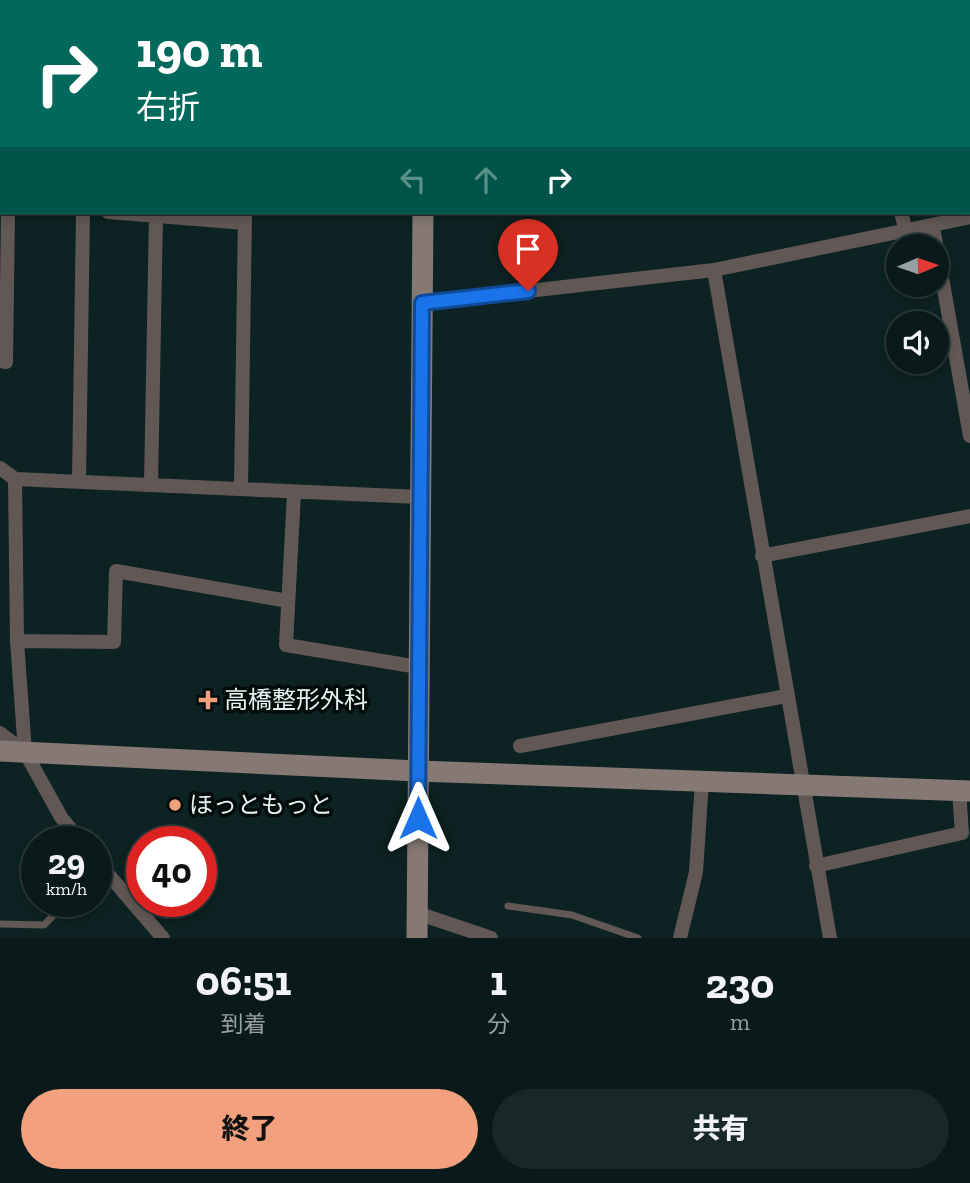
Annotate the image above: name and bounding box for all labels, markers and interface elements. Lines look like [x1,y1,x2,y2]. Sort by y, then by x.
text: 190 m [136,21,262,80]
icon: right [21,28,112,119]
text: 右折 [136,88,200,126]
icon: left [394,161,432,199]
icon: ahead [467,161,505,199]
icon: right [540,161,578,199]
pin [498,219,558,291]
icon: arrive [509,230,547,268]
north arrow [886,234,948,298]
map controls [886,234,949,374]
button: sound [886,311,949,374]
place label: 高橋整形外科 [224,685,368,714]
marker: 高橋整形外科 [198,690,218,710]
position arrow [381,781,455,855]
place label: ほっともっと [189,790,333,819]
marker: ほっともっと [167,797,183,813]
speed limit sign: 40 [126,826,217,917]
text: 29 [48,841,85,883]
text: km/h [46,878,87,900]
text: 06:51 [195,955,291,1006]
text: 1 [490,955,507,1006]
text: 230 [705,958,775,1009]
text: m [730,1008,750,1036]
text: 到着 [220,1010,266,1038]
text: 分 [487,1010,510,1038]
button: 終了 [21,1089,478,1169]
button: 共有 [492,1089,949,1169]

